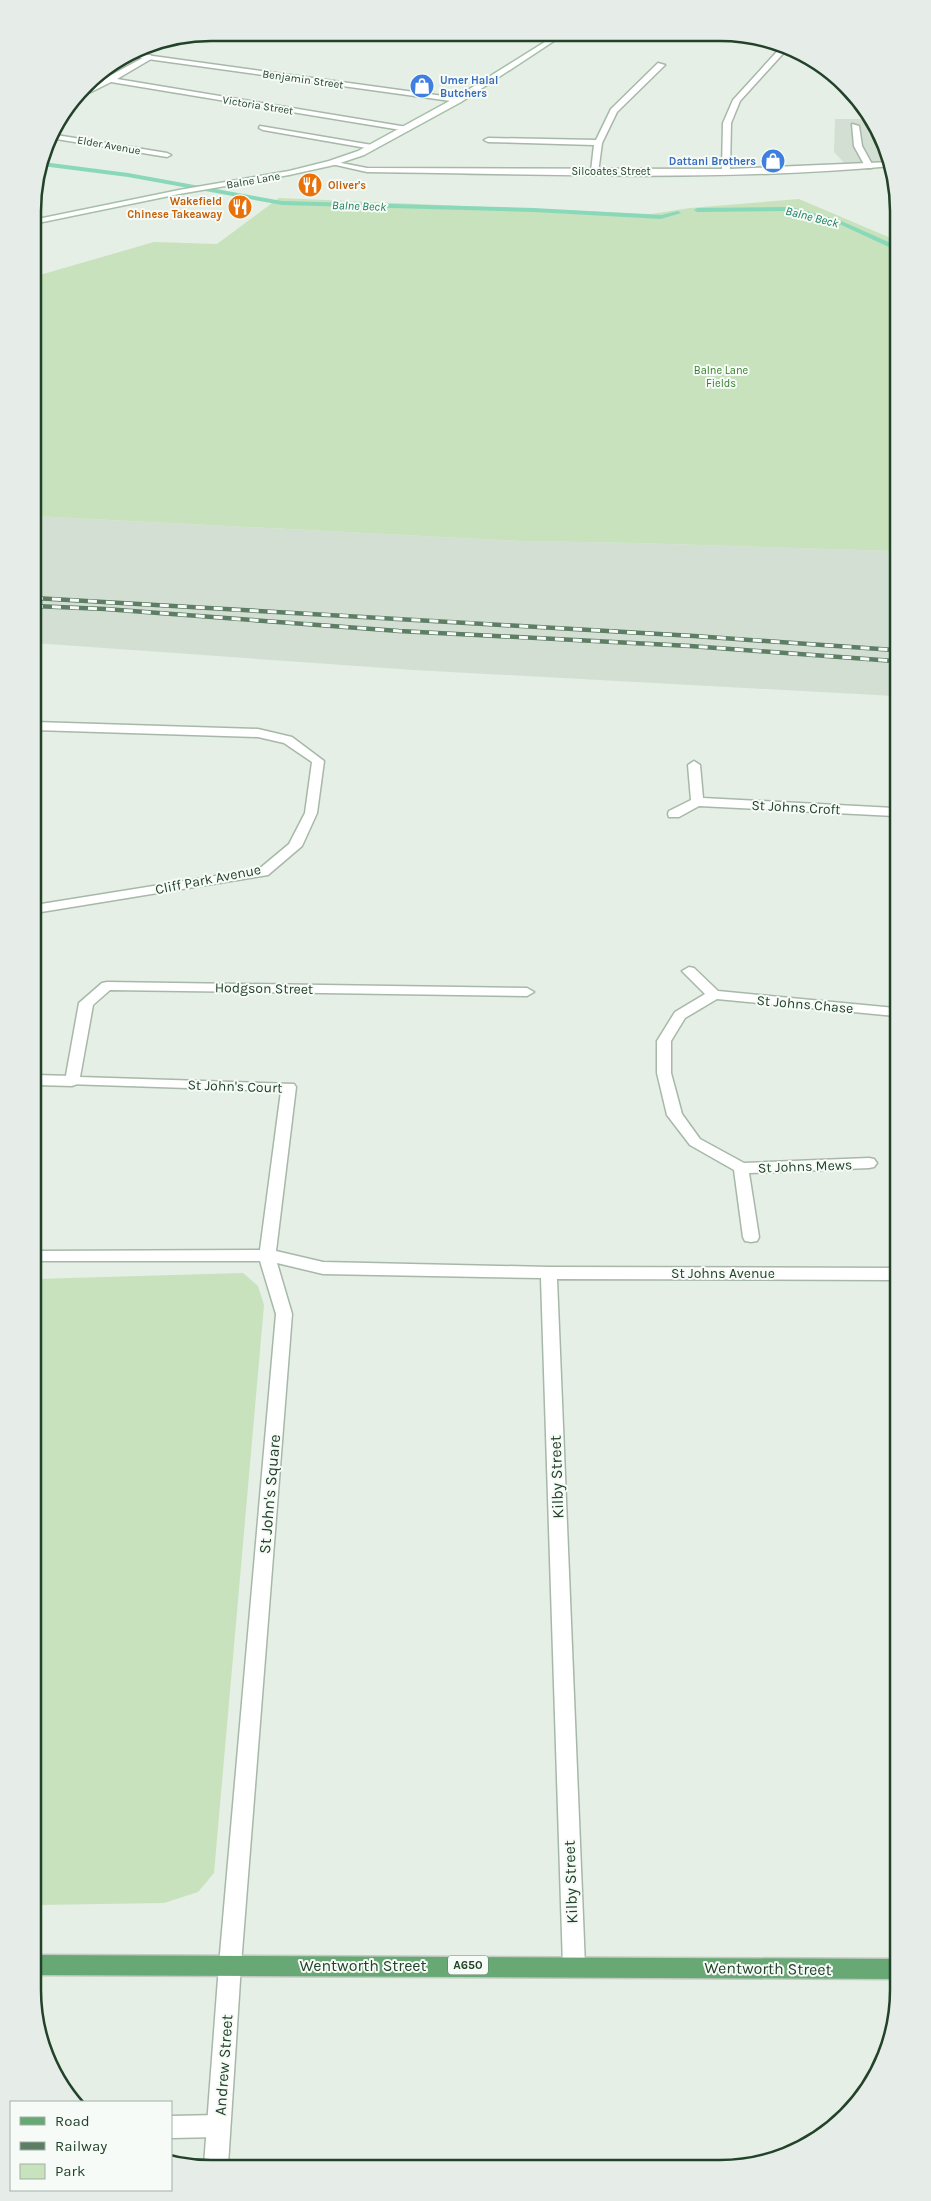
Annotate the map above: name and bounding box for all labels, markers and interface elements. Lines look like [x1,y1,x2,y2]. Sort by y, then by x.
street label: Benjamin Street [262,67,344,92]
shop icon: Umer Halal Butchers [409,73,435,99]
place label: Umer Halal Butchers [440,74,498,100]
street label: Victoria Street [222,93,294,118]
street label: Elder Avenue [76,134,142,158]
shop icon: Dattani Brothers [760,148,786,174]
place label: Dattani Brothers [669,155,756,168]
street label: Silcoates Street [571,165,651,178]
street label: Balne Lane [225,169,281,192]
restaurant icon: Oliver's [297,172,323,198]
place label: Oliver's [328,179,366,192]
restaurant icon: Wakefield Chinese Takeaway [227,194,253,220]
place label: Wakefield Chinese Takeaway [127,195,222,221]
water label: Balne Beck [332,198,387,214]
water label: Balne Beck [784,204,841,231]
park label: Balne Lane Fields [694,364,749,390]
street label: St Johns Croft [751,797,841,818]
street label: Cliff Park Avenue [154,861,262,898]
street label: Hodgson Street [215,979,313,998]
street label: St Johns Chase [756,992,854,1017]
street label: St John's Court [187,1076,283,1097]
street label: St Johns Mews [758,1156,853,1177]
street label: St Johns Avenue [671,1265,775,1282]
street label: St John's Square [255,1433,284,1555]
street label: Kilby Street [546,1435,567,1519]
street label: Kilby Street [560,1840,581,1924]
street label: Wentworth Street [299,1956,427,1975]
road number: A650 [448,1956,488,1974]
street label: Wentworth Street [704,1958,832,1979]
street label: Andrew Street [210,2014,237,2116]
legend [10,2101,172,2191]
text: Road [55,2112,90,2130]
text: Railway [55,2137,107,2155]
text: Park [55,2162,85,2180]

